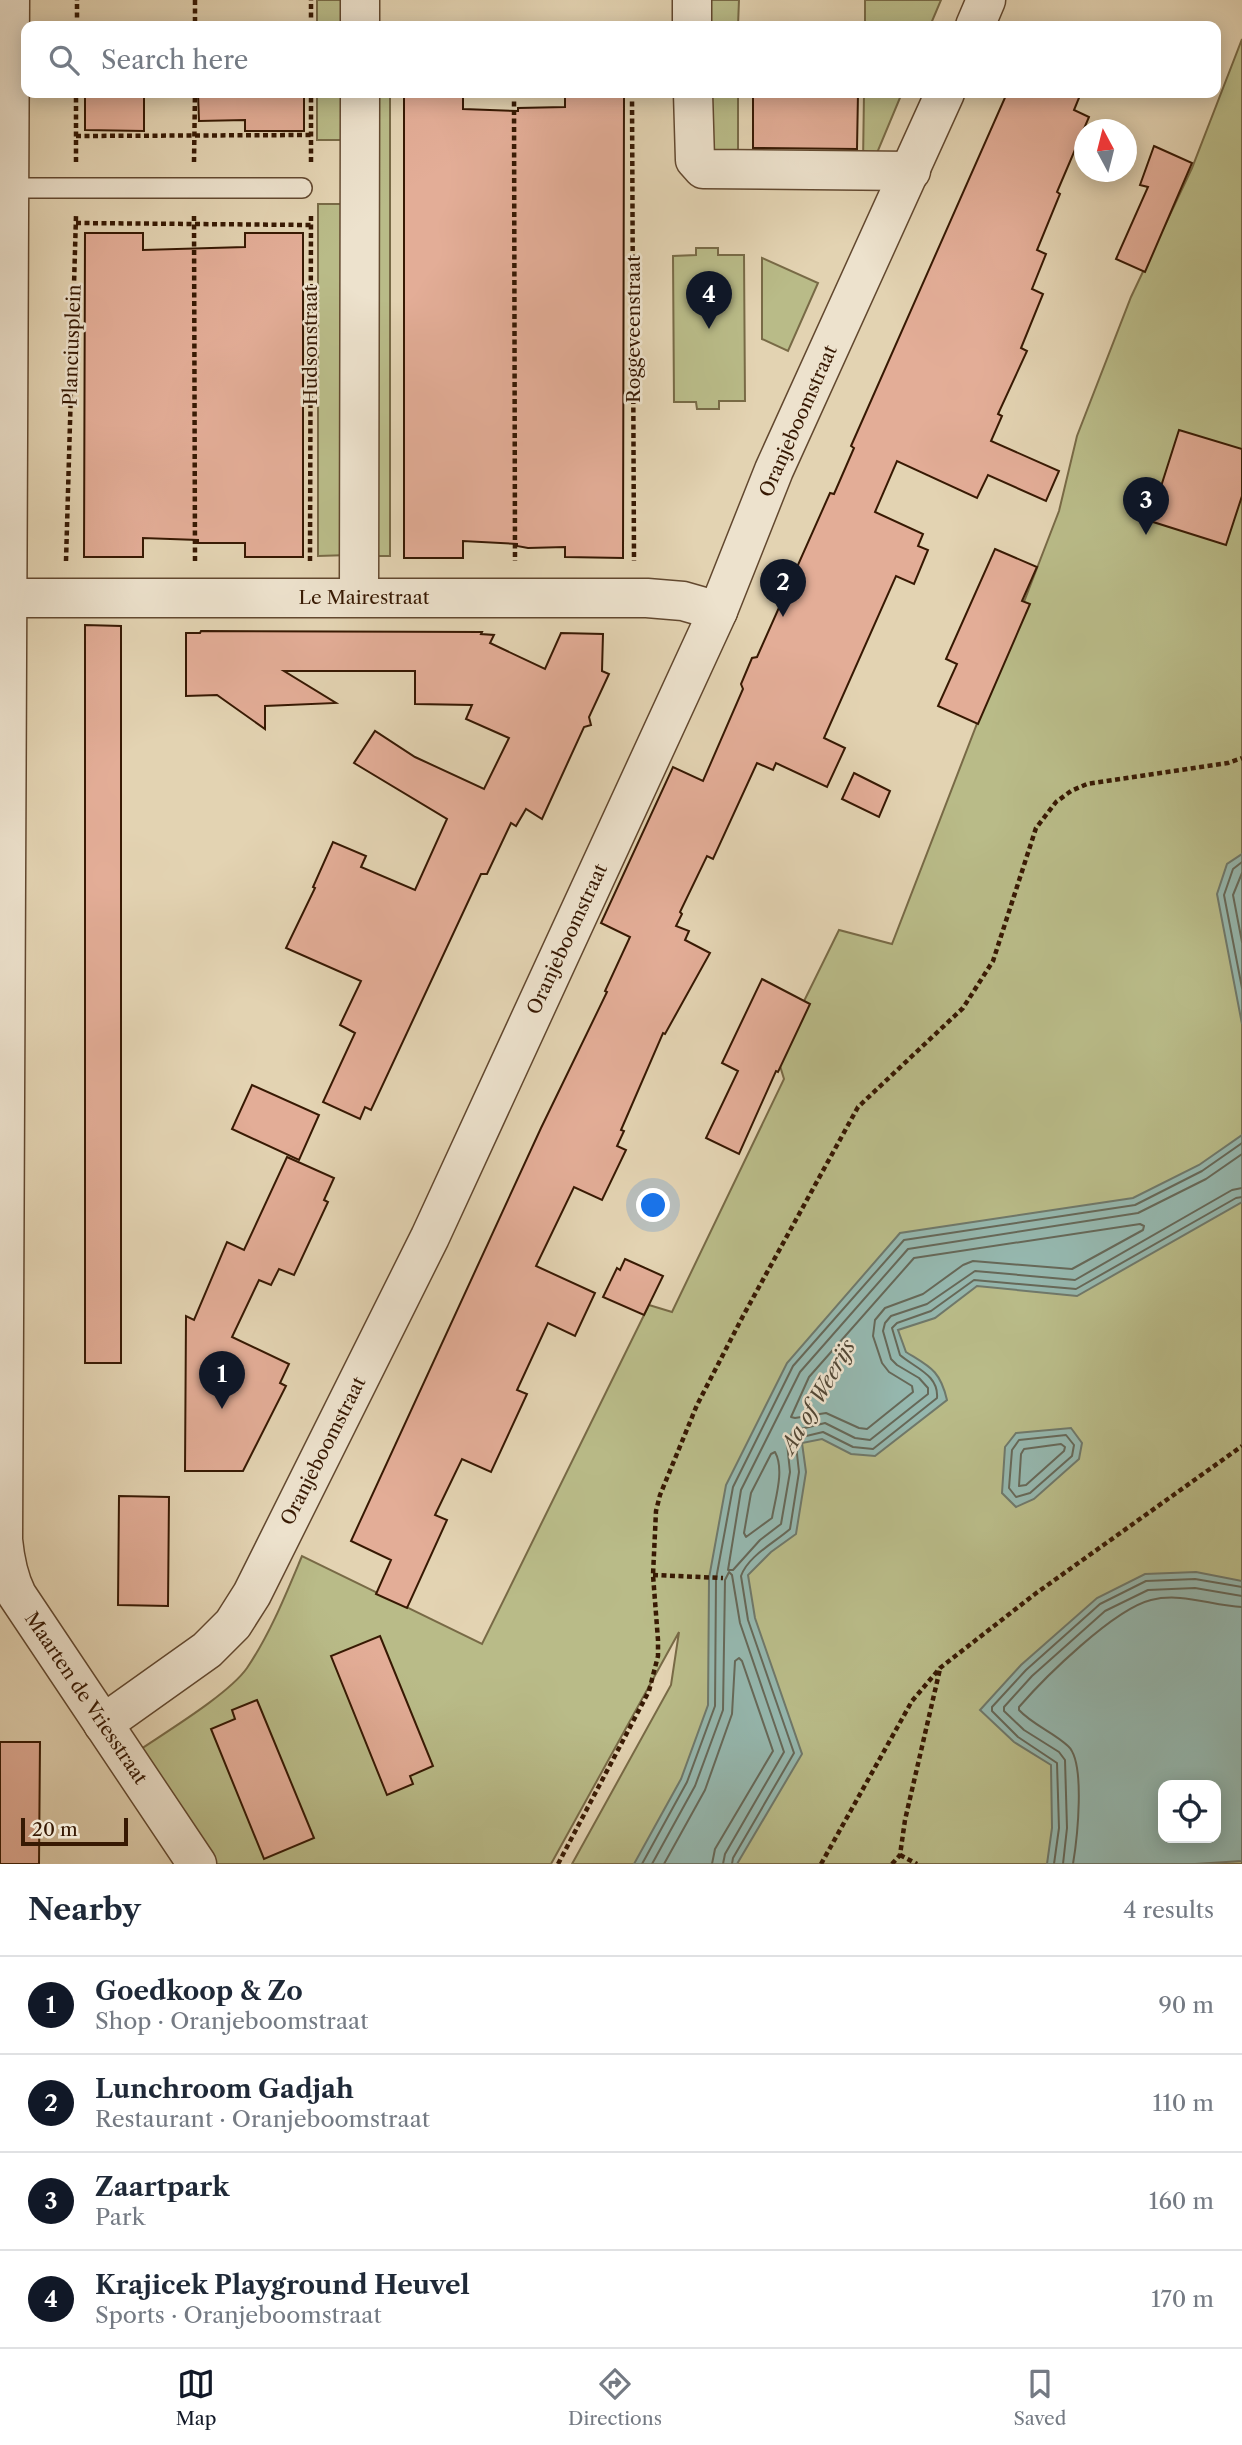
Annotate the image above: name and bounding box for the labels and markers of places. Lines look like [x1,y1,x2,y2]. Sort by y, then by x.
pin: 4 [686,271,732,329]
pin: 3 [1123,477,1169,535]
pin: 2 [760,559,806,617]
pin: 1 [199,1351,245,1409]

